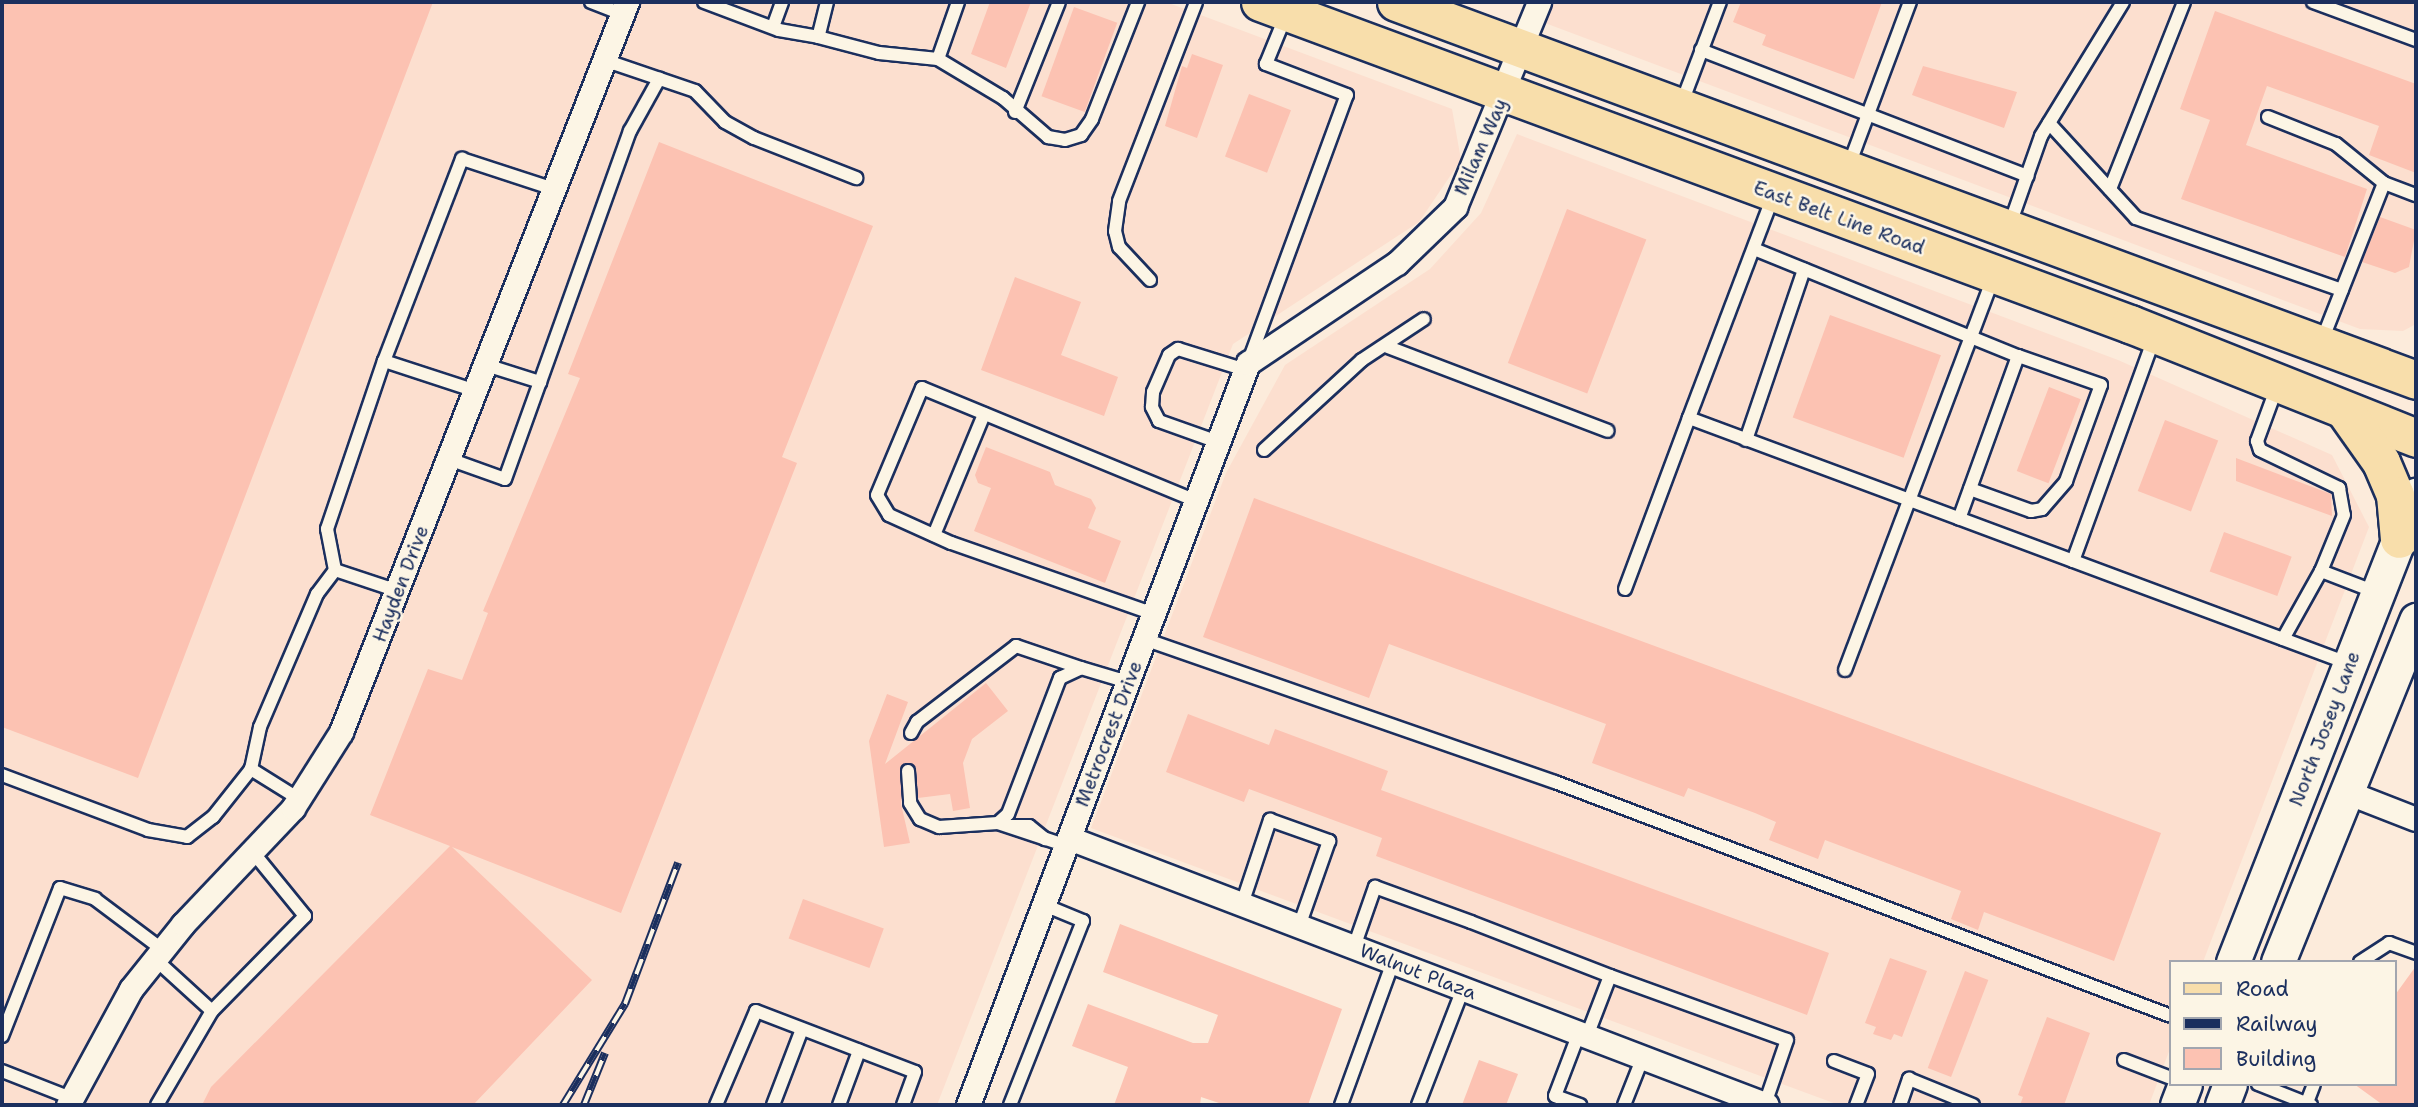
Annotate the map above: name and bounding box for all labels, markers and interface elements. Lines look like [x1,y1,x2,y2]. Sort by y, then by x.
street label: Milam Way [1449,95,1513,199]
street label: East Belt Line Road [1750,176,1928,260]
street label: Hayden Drive [368,522,434,646]
street label: North Josey Lane [2285,648,2365,810]
street label: Metrocrest Drive [1071,658,1147,810]
street label: Walnut Plaza [1356,939,1480,1005]
legend [2170,960,2397,1086]
text: Road [2236,975,2289,1003]
text: Railway [2236,1010,2318,1038]
text: Building [2236,1045,2316,1073]

